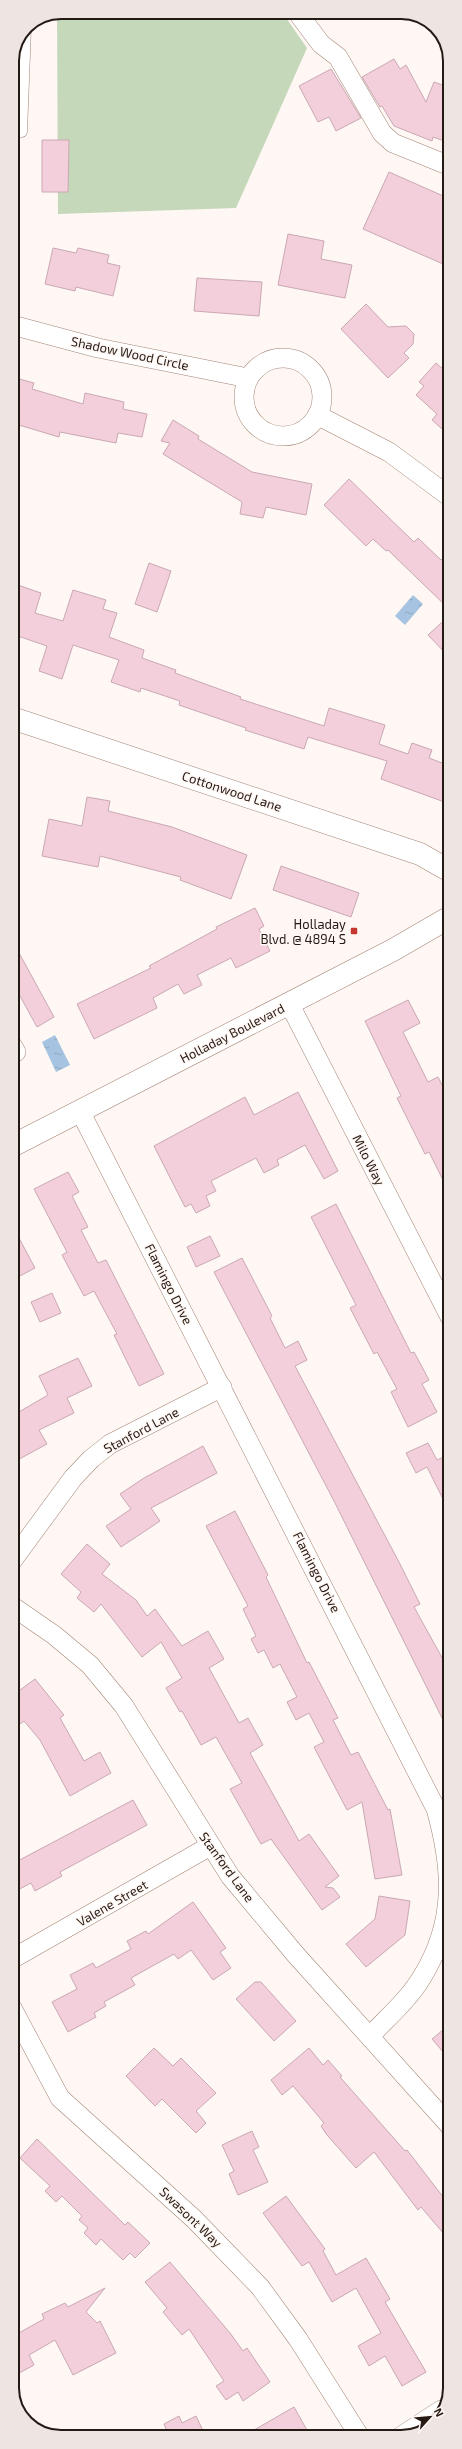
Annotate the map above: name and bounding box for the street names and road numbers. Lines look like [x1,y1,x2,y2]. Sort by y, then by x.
street label: Shadow Wood Circle [70,333,190,373]
street label: Cottonwood Lane [180,767,284,815]
street label: Holladay Boulevard [177,1000,287,1066]
street label: Milo Way [349,1132,389,1188]
street label: Flamingo Drive [142,1241,196,1327]
street label: Stanford Lane [101,1403,181,1457]
street label: Flamingo Drive [290,1529,344,1615]
street label: Stanford Lane [196,1829,258,1905]
street label: Valene Street [74,1876,150,1930]
street label: Swasont Way [157,2183,226,2251]

